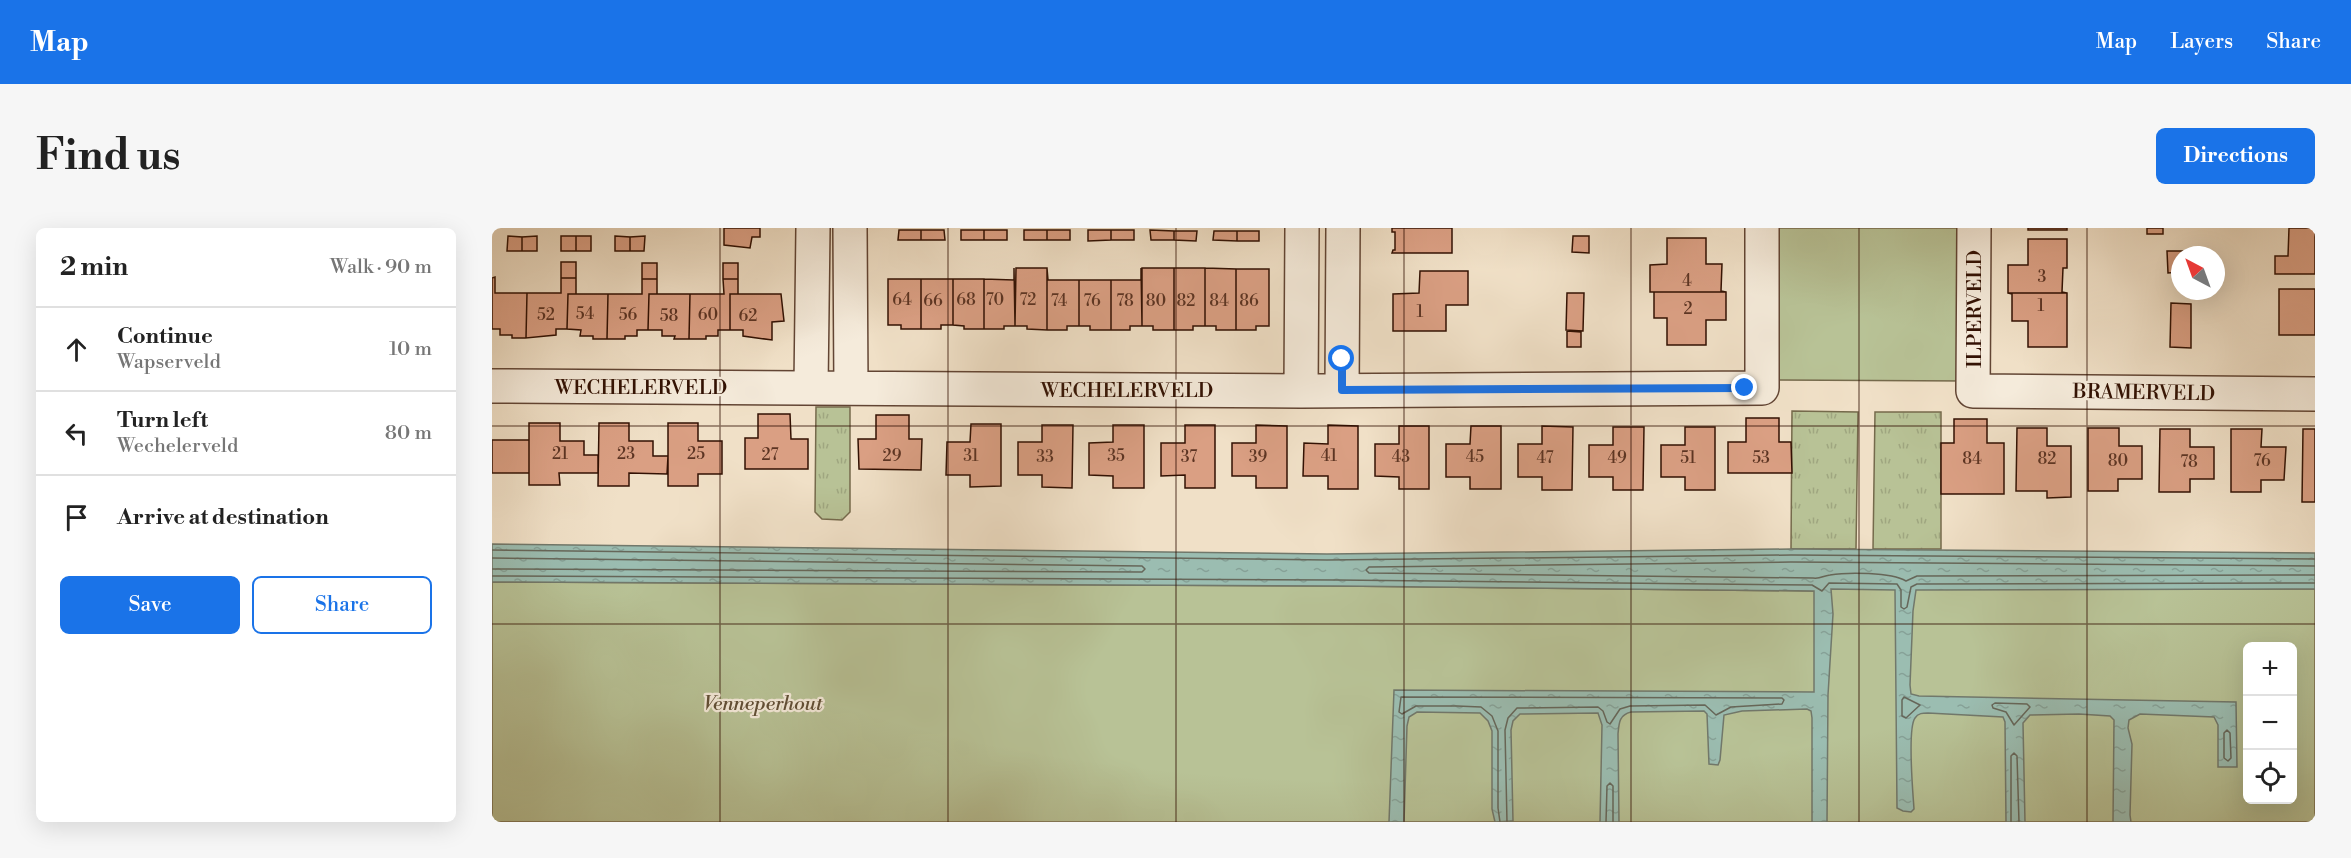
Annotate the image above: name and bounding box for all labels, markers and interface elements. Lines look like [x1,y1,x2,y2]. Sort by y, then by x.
text: Map [30,25,89,60]
text: Map [2096,29,2137,55]
text: Layers [2170,29,2233,55]
text: Share [2266,29,2321,55]
button: Directions [2156,128,2315,184]
text: Find us [36,130,180,183]
north arrow [2171,246,2225,300]
street label: ILPERVELD [1963,250,1988,368]
text: 2 min [60,251,128,283]
text: Walk · 90 m [330,255,432,280]
house number: 3 [2038,267,2047,287]
house number: 4 [1682,271,1692,291]
house number: 64 [892,290,912,310]
house number: 68 [956,290,976,310]
house number: 70 [986,290,1004,310]
house number: 72 [1020,290,1037,310]
house number: 66 [923,291,943,311]
house number: 74 [1051,291,1068,311]
house number: 76 [1083,291,1101,311]
house number: 78 [1116,291,1134,311]
house number: 80 [1146,291,1166,311]
house number: 82 [1177,291,1195,311]
house number: 84 [1209,291,1229,311]
house number: 86 [1239,291,1259,311]
house number: 1 [2038,296,2045,316]
house number: 2 [1683,299,1693,319]
house number: 1 [1417,302,1424,322]
house number: 54 [576,304,595,324]
house number: 52 [537,305,555,325]
house number: 56 [619,305,638,325]
house number: 60 [698,305,718,325]
house number: 58 [660,306,679,326]
house number: 62 [739,306,757,326]
text: Continue [117,323,213,350]
icon: ahead [60,333,93,366]
text: 10 m [389,337,432,362]
route start [1328,345,1354,371]
text: Wapserveld [117,350,221,375]
route end [1731,374,1757,400]
street label: WECHELERVELD [554,376,727,401]
street label: WECHELERVELD [1040,379,1213,404]
street label: BRAMERVELD [2072,380,2215,407]
text: Turn left [117,407,208,434]
icon: left [60,417,93,450]
text: 80 m [385,421,432,446]
text: Wechelerveld [117,434,238,459]
house number: 21 [552,444,568,464]
house number: 23 [617,444,635,464]
house number: 25 [687,444,705,464]
house number: 27 [761,445,779,465]
house number: 29 [883,446,902,466]
house number: 31 [963,446,979,466]
house number: 35 [1107,446,1125,466]
house number: 41 [1321,446,1337,466]
house number: 33 [1036,447,1054,467]
house number: 37 [1181,447,1197,467]
house number: 39 [1249,447,1268,467]
house number: 43 [1392,447,1410,467]
house number: 45 [1466,447,1484,467]
house number: 47 [1537,448,1553,468]
house number: 49 [1607,448,1627,468]
house number: 51 [1680,448,1696,468]
house number: 53 [1752,448,1770,468]
house number: 84 [1962,449,1982,469]
house number: 82 [2038,449,2056,469]
house number: 80 [2108,451,2128,471]
house number: 76 [2253,451,2271,471]
house number: 78 [2180,452,2198,472]
icon: arrive [60,501,93,534]
text: Arrive at destination [117,504,329,531]
button: Save [60,576,240,634]
button: Share [252,576,432,634]
map controls [2243,642,2297,804]
button: + [2243,642,2297,696]
park label: Venneperhout [703,692,823,717]
button: − [2243,696,2297,750]
button: locate [2243,750,2297,804]

